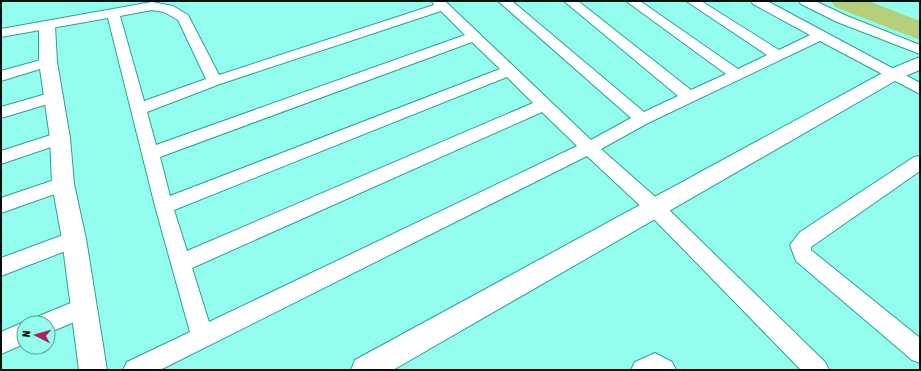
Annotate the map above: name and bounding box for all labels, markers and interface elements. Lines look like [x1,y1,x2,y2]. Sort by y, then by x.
north arrow [16,315,56,355]
text: N [20,330,32,338]

